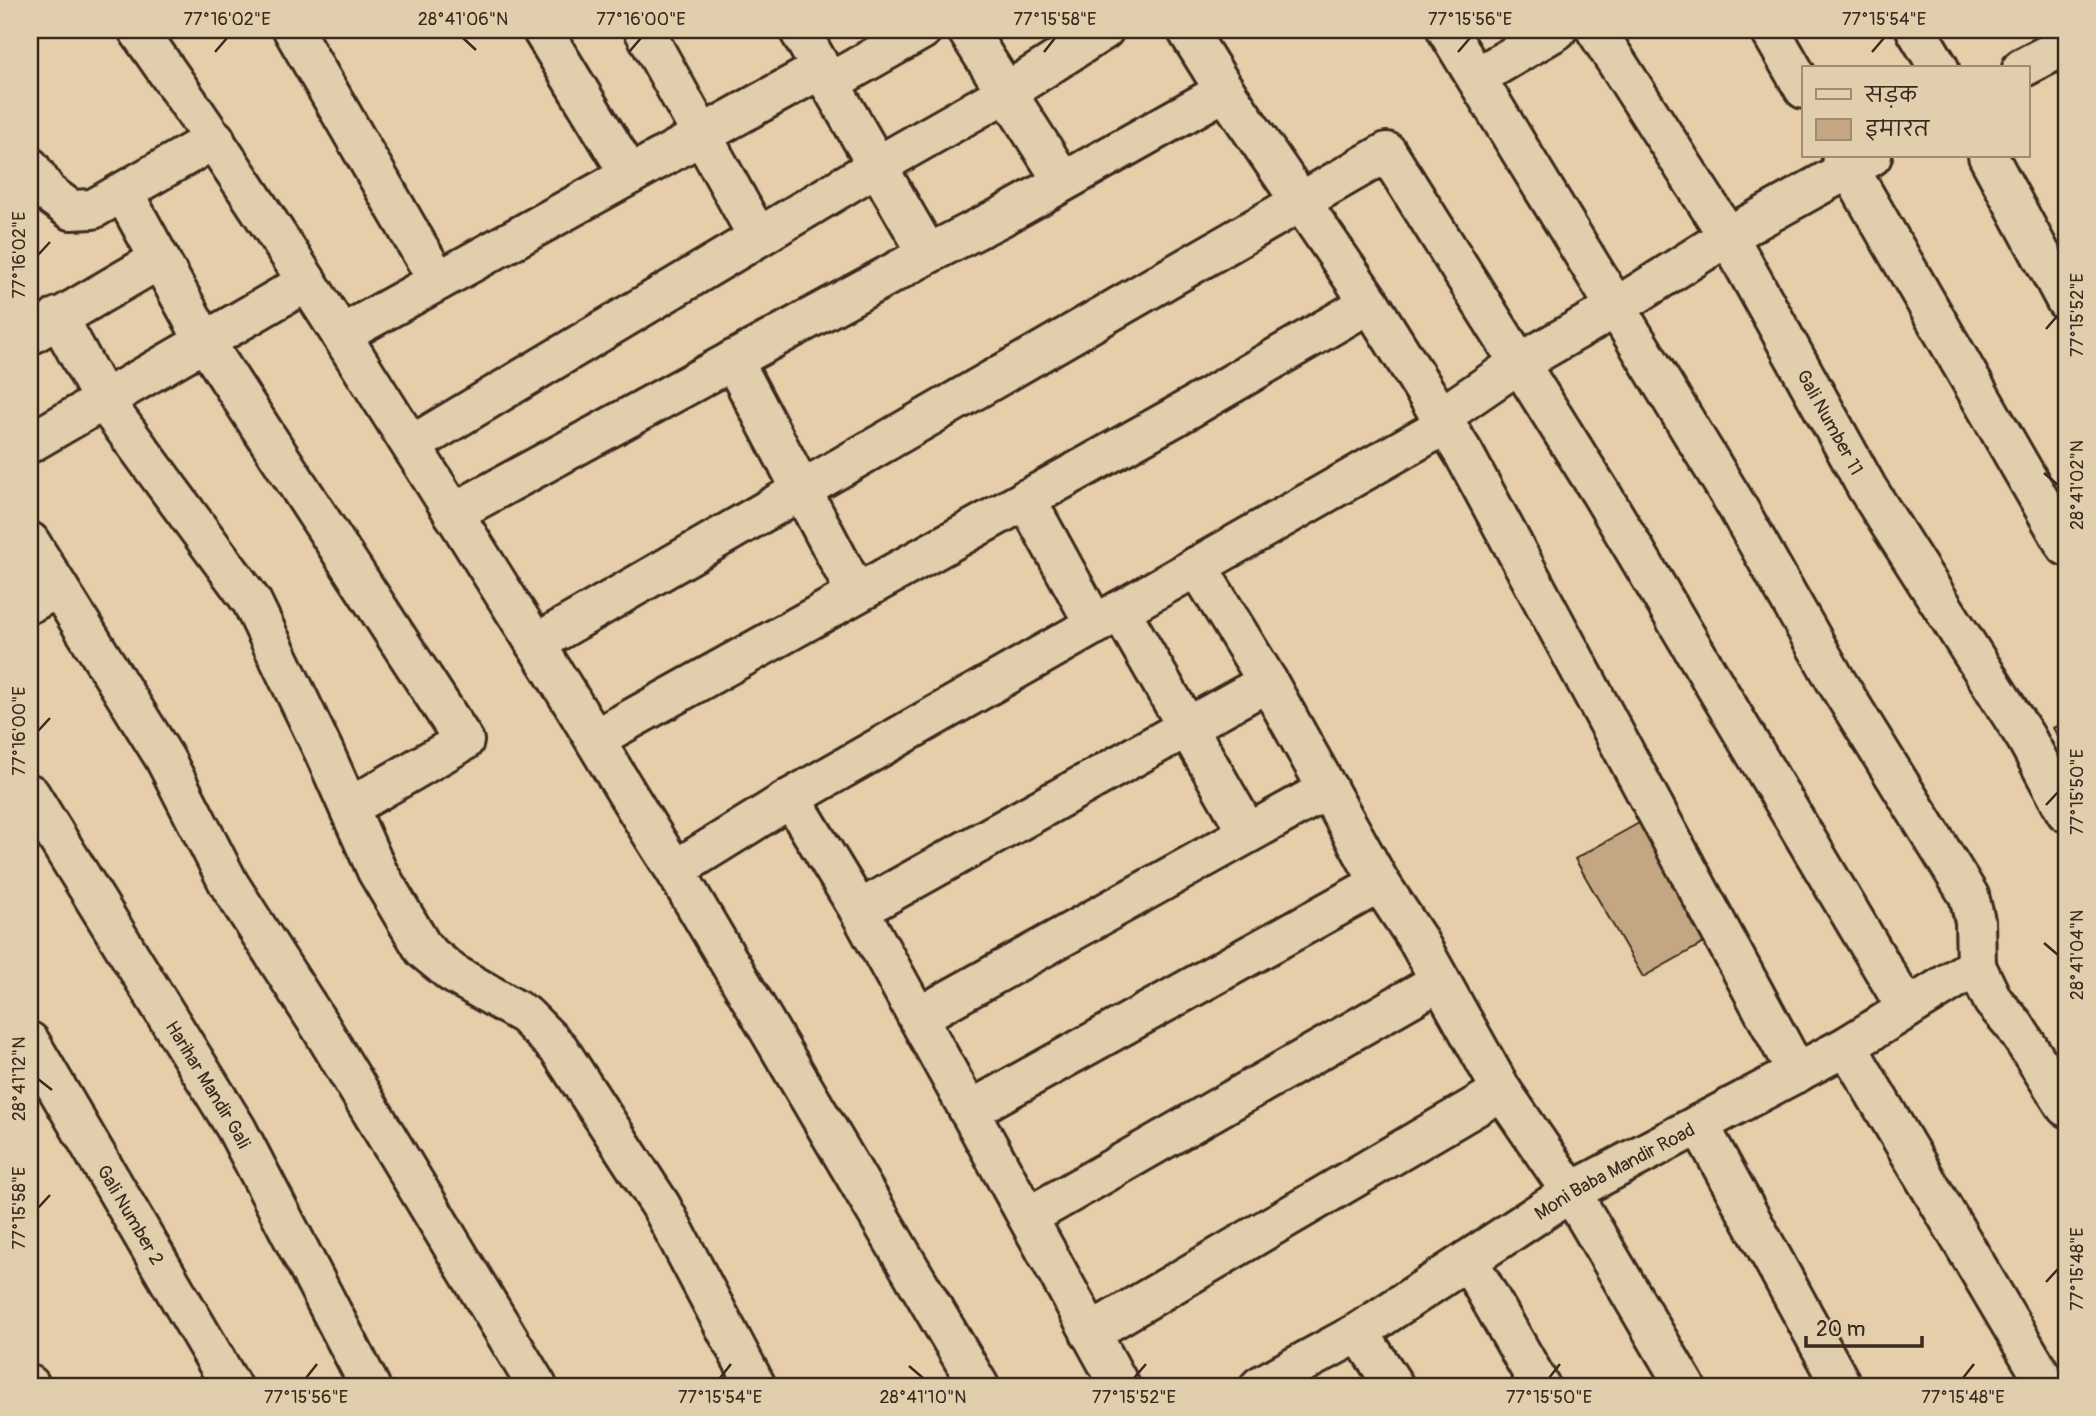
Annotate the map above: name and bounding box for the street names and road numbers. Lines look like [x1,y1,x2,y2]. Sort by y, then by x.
street label: Gali Number 11 [1791,366,1868,479]
street label: Harihar Mandir Gali [160,1017,256,1153]
street label: Moni Baba Mandir Road [1530,1118,1699,1226]
street label: Gali Number 2 [91,1161,169,1270]

